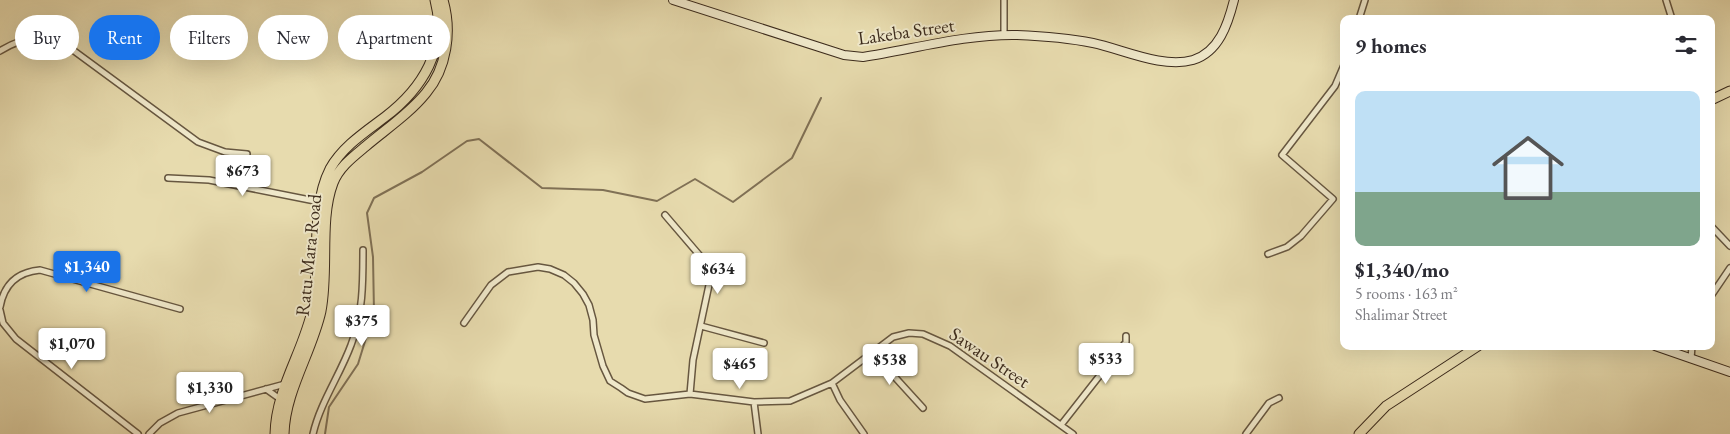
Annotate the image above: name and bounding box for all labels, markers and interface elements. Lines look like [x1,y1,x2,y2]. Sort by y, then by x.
street label: Lakeba Street [856,12,956,51]
chip: Buy [15,15,79,60]
chip: Rent [89,15,160,60]
chip: Filters [170,15,248,60]
chip: New [258,15,328,60]
chip: Apartment [338,15,450,60]
icon: filters [1672,31,1700,59]
text: 9 homes [1355,32,1427,59]
icon: home [1483,123,1573,213]
pin: $673 [213,154,273,197]
text: $673 [227,160,259,181]
street label: Ratu Mara Road [290,192,327,317]
pin: $1,340 [46,250,128,293]
pin: $634 [688,252,748,295]
text: $1,340 [64,256,110,277]
text: $1,340/mo [1355,256,1449,283]
text: $634 [702,258,734,279]
text: 5 rooms · 163 m² [1355,283,1458,304]
pin: $375 [332,304,392,347]
text: Shalimar Street [1355,304,1447,325]
text: $375 [346,310,378,331]
street label: Sawau Street [945,321,1035,393]
pin: $1,070 [31,328,113,370]
text: $1,070 [49,333,95,354]
pin: $533 [1076,342,1136,385]
pin: $538 [860,344,920,386]
pin: $465 [710,348,770,390]
text: $533 [1090,348,1122,369]
text: $538 [874,349,906,370]
text: $465 [724,353,756,374]
pin: $1,330 [169,372,251,414]
text: $1,330 [187,377,233,398]

